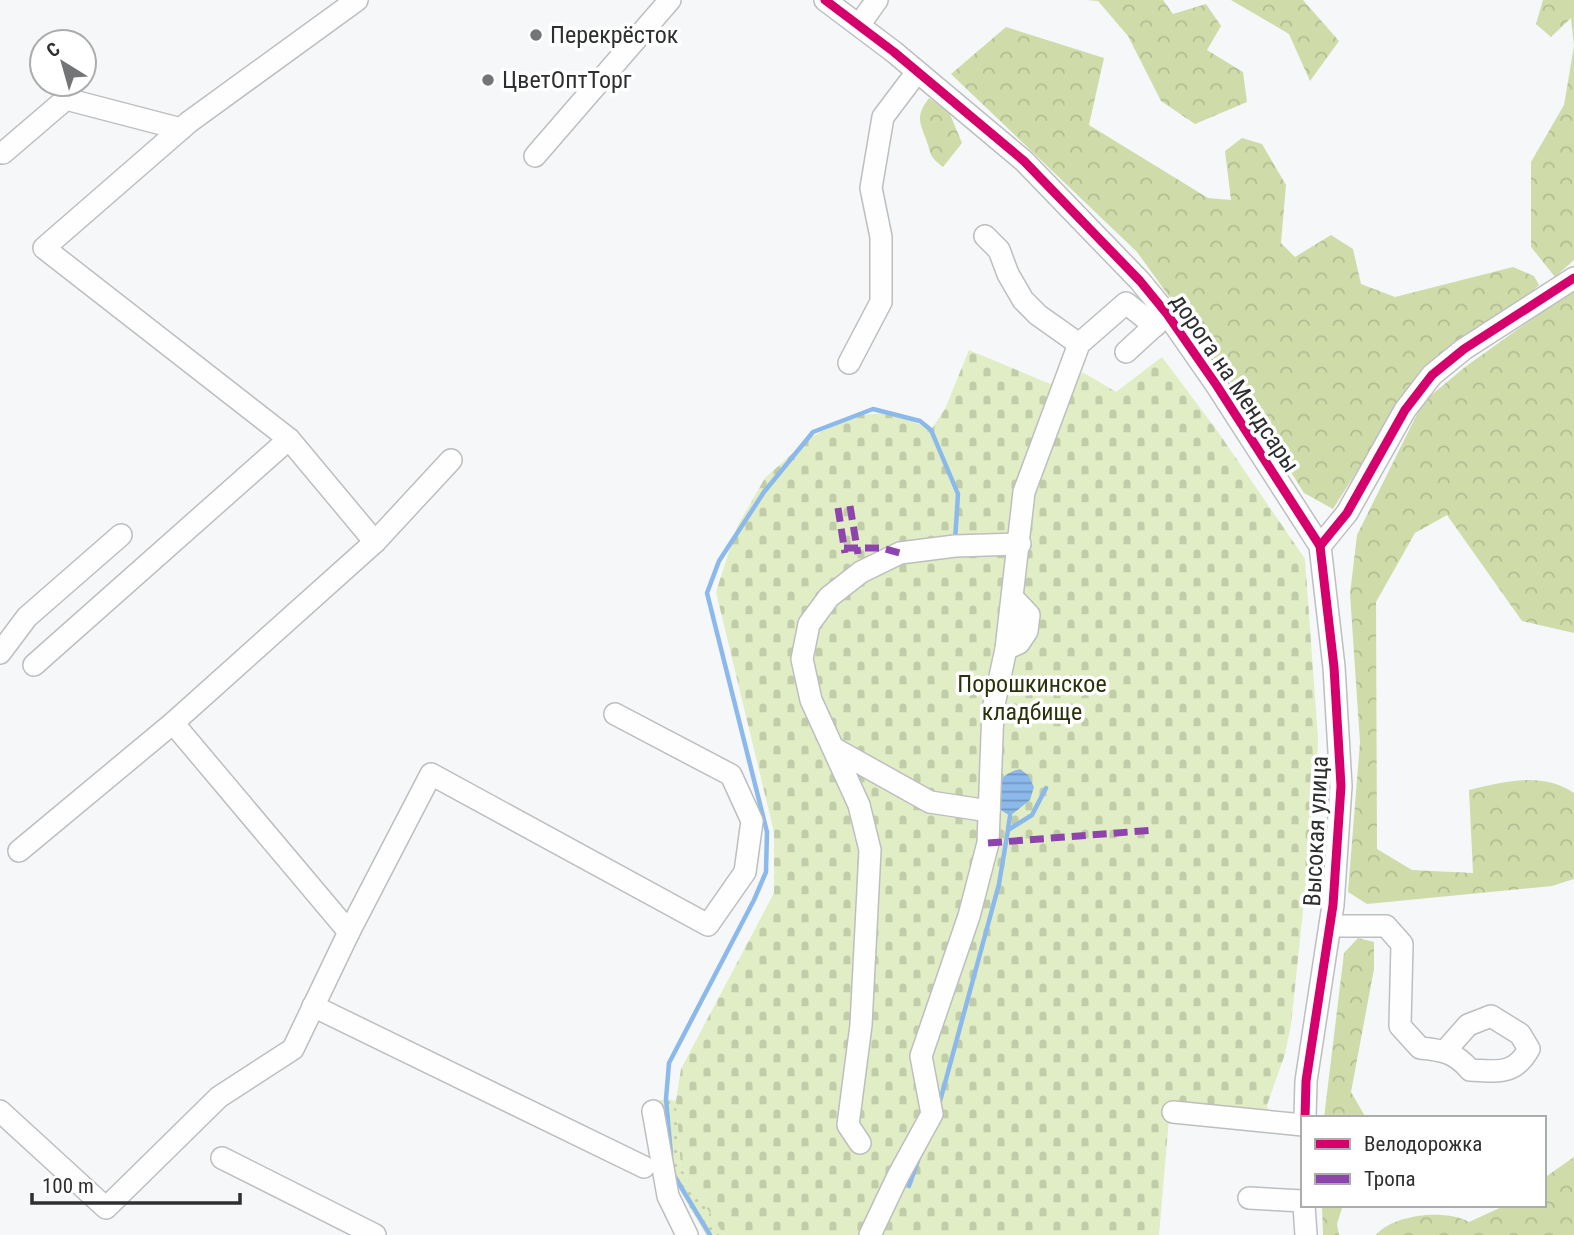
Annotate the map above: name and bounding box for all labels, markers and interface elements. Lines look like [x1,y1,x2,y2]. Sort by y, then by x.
place label: Перекрёсток [550,21,679,49]
marker: Перекрёсток [528,27,544,43]
north arrow [28,28,98,98]
text: С [42,37,64,62]
place label: ЦветОптТорг [502,66,632,94]
marker: ЦветОптТорг [480,72,496,88]
street label: дорога на Мендсары [1165,288,1305,478]
park label: Порошкинское кладбище [957,670,1107,726]
street label: Высокая улица [1298,755,1334,907]
legend [1301,1116,1546,1207]
text: Велодорожка [1364,1132,1482,1156]
scale bar [32,1162,240,1206]
text: Тропа [1364,1167,1415,1191]
text: 100 m [42,1174,94,1198]

